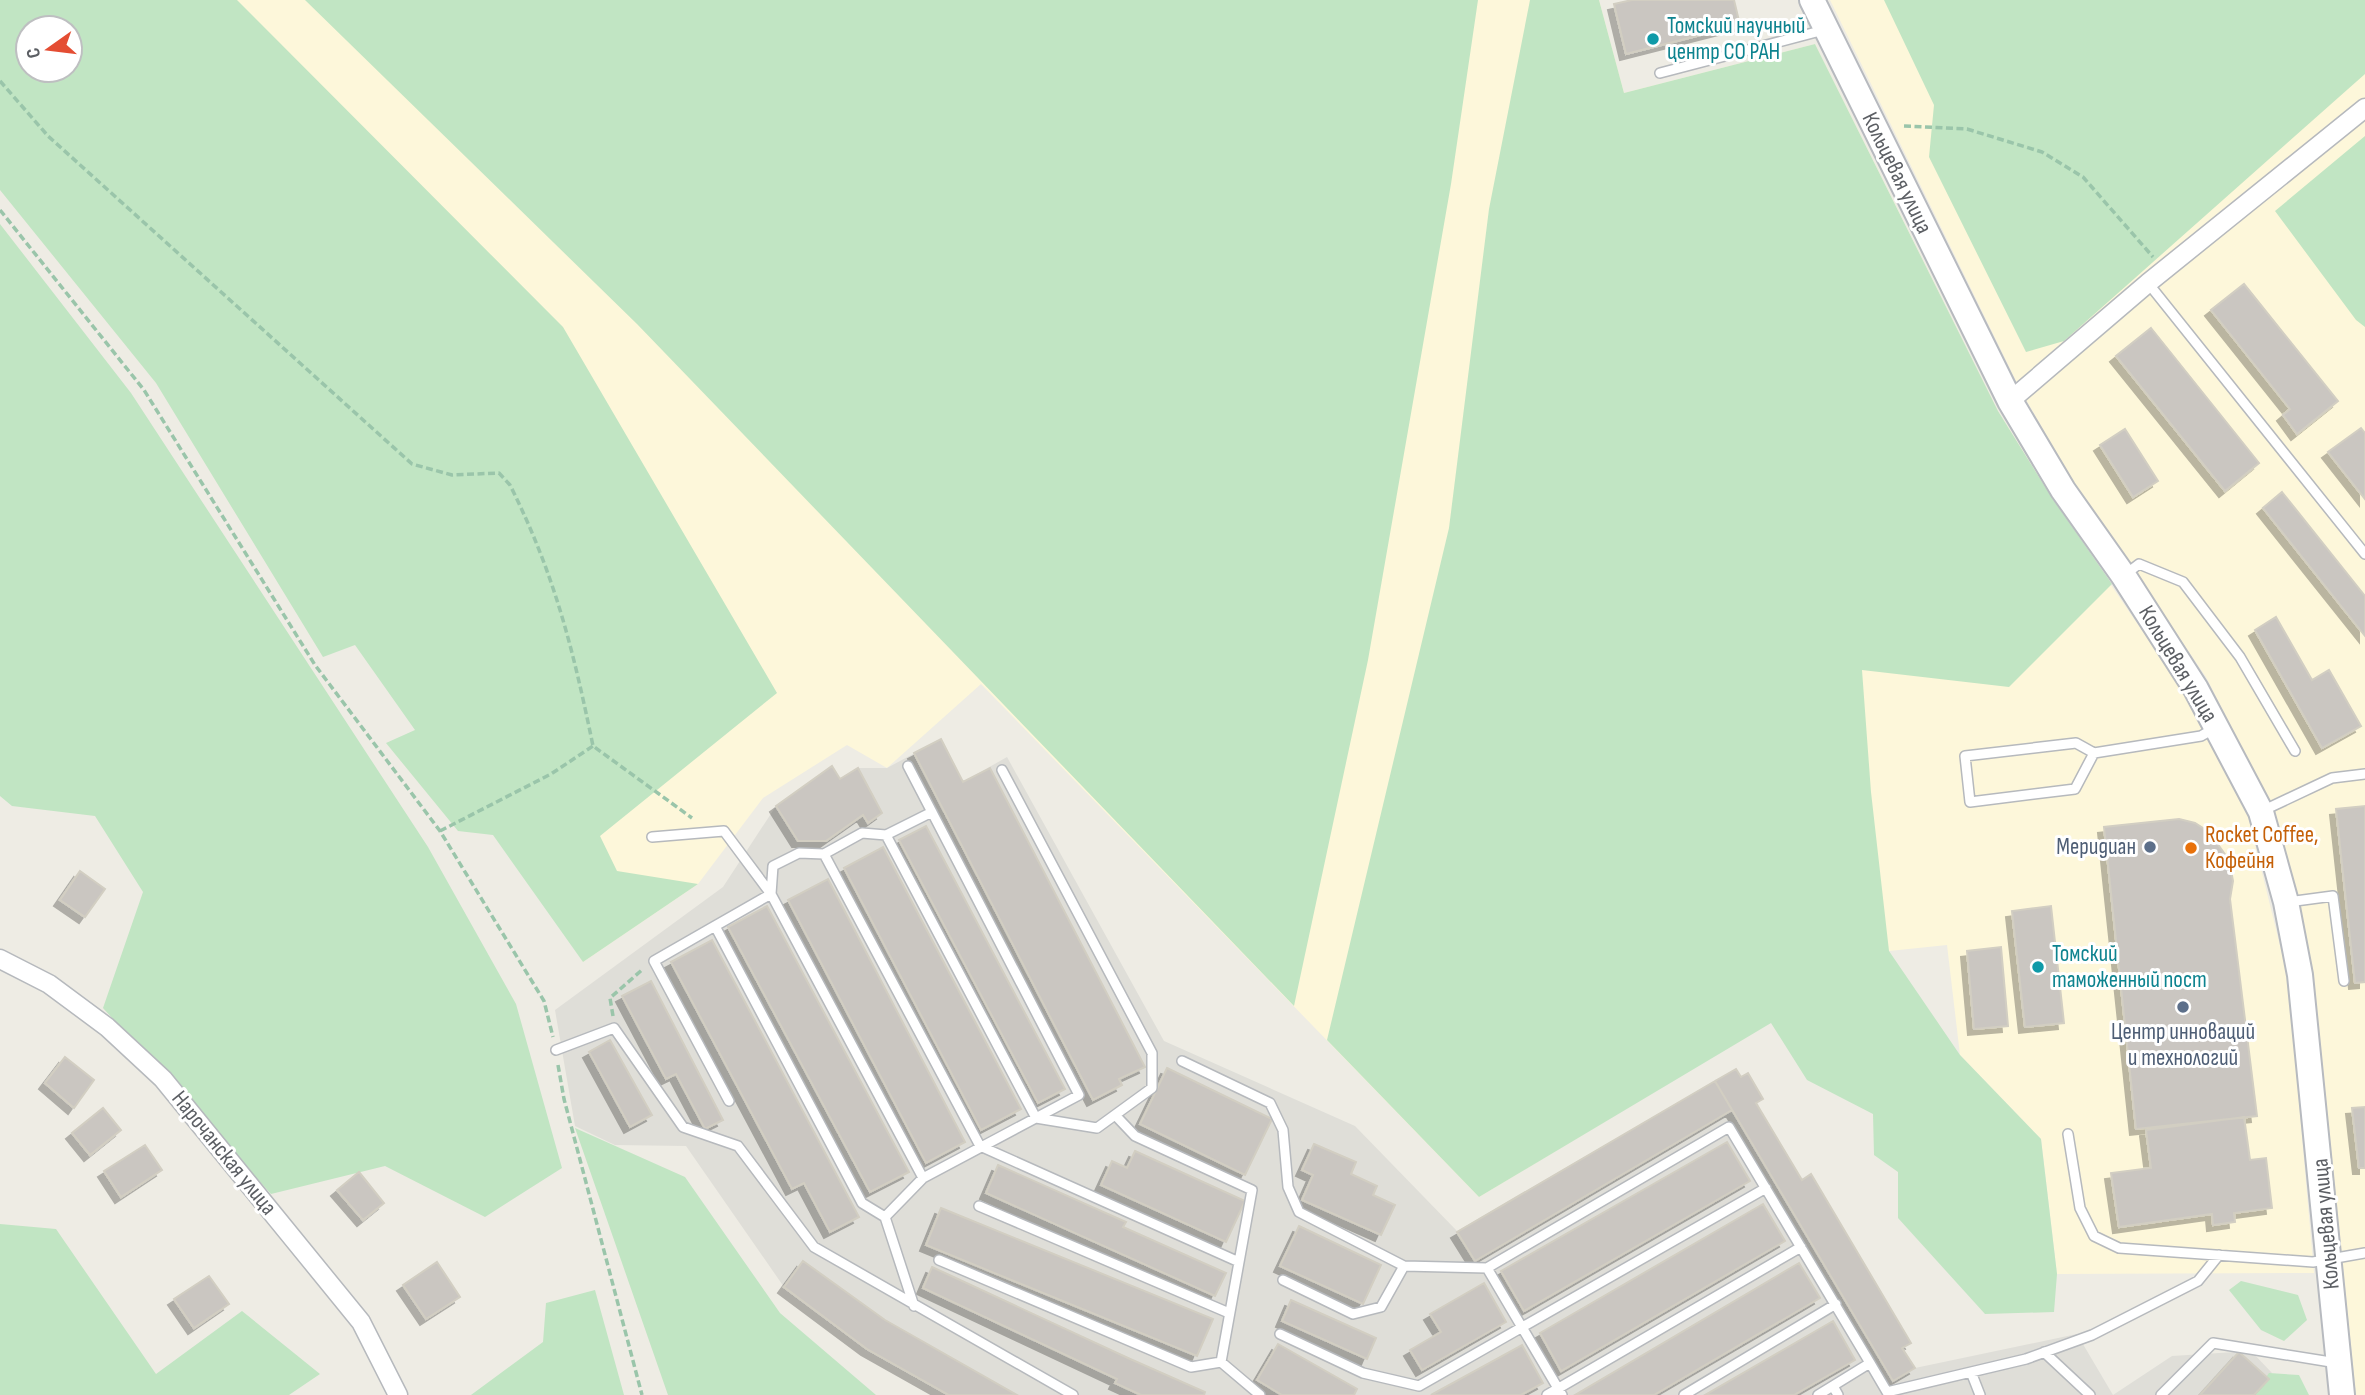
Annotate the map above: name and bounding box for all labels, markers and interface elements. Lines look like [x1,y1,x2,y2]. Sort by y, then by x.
place label: Томский научный центр СО РАН [1667,12,1805,66]
north arrow [14,14,84,84]
marker: Томский научный центр СО РАН [1645,31,1661,47]
text: С [22,45,46,60]
street label: Кольцевая улица [1856,108,1938,238]
street label: Кольцевая улица [2132,600,2224,728]
place label: Rocket Coffee, Кофейня [2205,821,2318,875]
place label: Меридиан [2056,833,2136,861]
marker: Меридиан [2142,839,2158,855]
marker: Rocket Coffee, Кофейня [2183,840,2199,856]
place label: Томский таможенный пост [2052,940,2207,994]
marker: Томский таможенный пост [2030,959,2046,975]
marker: Центр инноваций и технологий [2175,999,2191,1015]
place label: Центр инноваций и технологий [2111,1018,2255,1072]
street label: Нарочанская улица [165,1085,283,1221]
street label: Кольцевая улица [2306,1157,2346,1291]

